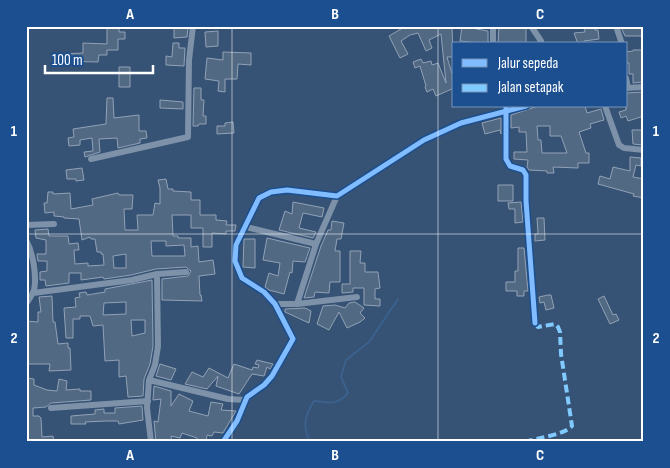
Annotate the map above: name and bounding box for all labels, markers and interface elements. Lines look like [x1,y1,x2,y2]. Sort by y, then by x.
text: A [125,5,134,24]
text: B [331,5,339,24]
text: C [536,5,544,24]
scale bar [45,42,152,74]
legend [452,42,628,108]
text: 100 m [52,51,83,70]
text: Jalur sepeda [497,54,559,73]
text: Jalan setapak [497,78,564,97]
text: 1 [11,122,18,141]
text: 1 [653,122,660,141]
text: 2 [10,329,18,348]
text: 2 [652,329,660,348]
text: A [125,446,134,465]
text: B [331,446,339,465]
text: C [536,446,544,465]

